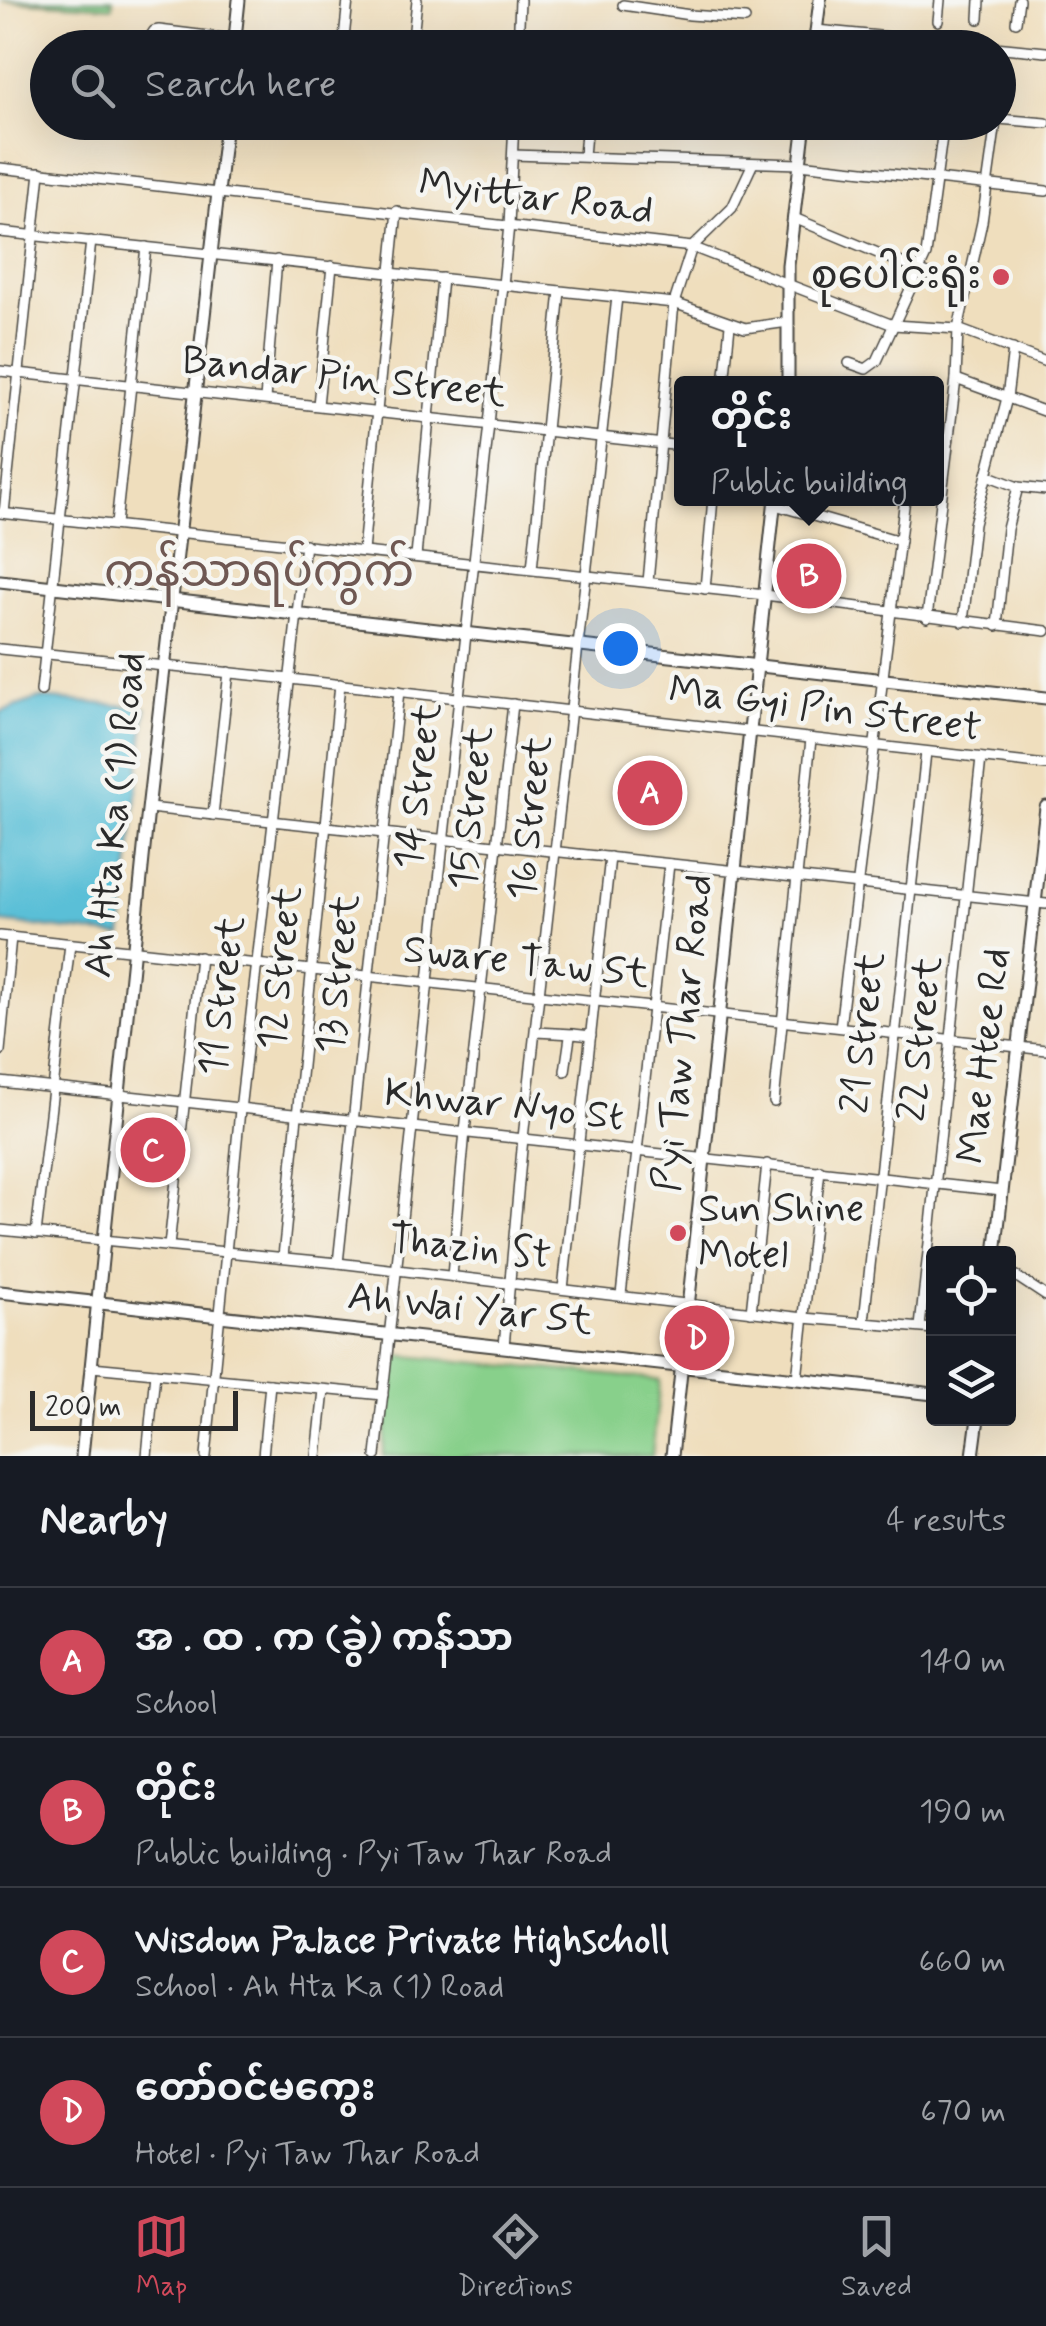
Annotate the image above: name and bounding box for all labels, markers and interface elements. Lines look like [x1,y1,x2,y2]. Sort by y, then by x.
search box [30,30,1016,140]
icon: search [65,58,120,113]
text: Search here [145,61,336,110]
street label: Myittar Road [416,158,656,238]
place label: စုပေါင်းရုံး [811,247,981,307]
marker: စုပေါင်းရုံး [990,266,1012,288]
street label: Bandar Pin Street [180,335,508,421]
popup [674,376,944,506]
text: တိုင်း [710,394,792,443]
text: Public building [710,462,908,504]
pin: B [776,538,842,614]
district label: ကန်သာရပ်ကွက် [104,539,414,607]
your location [595,623,646,674]
street label: Ah Hta Ka (1) Road [73,650,159,980]
street label: Ma Gyi Pin Street [666,665,984,755]
street label: 14 Street [383,700,455,872]
street label: 15 Street [438,723,506,893]
street label: 16 Street [497,733,565,903]
pin: A [618,756,682,830]
street label: Pyi Taw Thar Road [641,872,727,1194]
street label: 12 Street [247,884,315,1052]
street label: 13 Street [305,892,373,1056]
street label: 11 Street [187,913,259,1079]
street label: Sware Taw St [401,924,651,1002]
street label: Mae Htee Rd [946,945,1024,1167]
street label: 21 Street [830,950,898,1116]
street label: 22 Street [886,954,956,1124]
street label: Khwar Nyo St [382,1068,626,1144]
pin: C [120,1112,186,1188]
place label: Sun Shine Motel [698,1184,864,1282]
street label: Thazin St [387,1214,553,1282]
marker: Sun Shine Motel [667,1222,689,1244]
map controls [926,1246,1016,1426]
button: locate [926,1246,1016,1336]
street label: Ah Wai Yar St [345,1271,595,1349]
pin: D [664,1300,730,1376]
button: layers [926,1336,1016,1426]
scale bar [30,1386,238,1430]
text: 200 m [45,1390,121,1427]
text: Nearby [40,1494,168,1549]
text: 4 results [886,1500,1006,1542]
text: အ . ထ . က (ခွဲ) ကန်သာ [135,1615,513,1664]
text: A [62,1641,83,1683]
text: 140 m [919,1641,1006,1683]
text: School [135,1683,218,1725]
text: တိုင်း [135,1765,217,1814]
text: B [62,1791,83,1833]
text: 190 m [919,1791,1006,1833]
text: Public building · Pyi Taw Thar Road [135,1833,612,1875]
text: Wisdom Palace Private Highscholl [135,1917,669,1966]
text: C [61,1941,84,1983]
text: 660 m [919,1941,1006,1983]
text: School · Ah Hta Ka (1) Road [135,1966,504,2008]
text: တော်ဝင်မကွေး [135,2065,376,2114]
text: D [61,2091,84,2133]
text: 670 m [920,2091,1006,2133]
text: Hotel · Pyi Taw Thar Road [135,2133,480,2175]
tab: Map [134,2209,189,2306]
tab: Directions [458,2209,573,2306]
tab: Saved [841,2209,912,2306]

